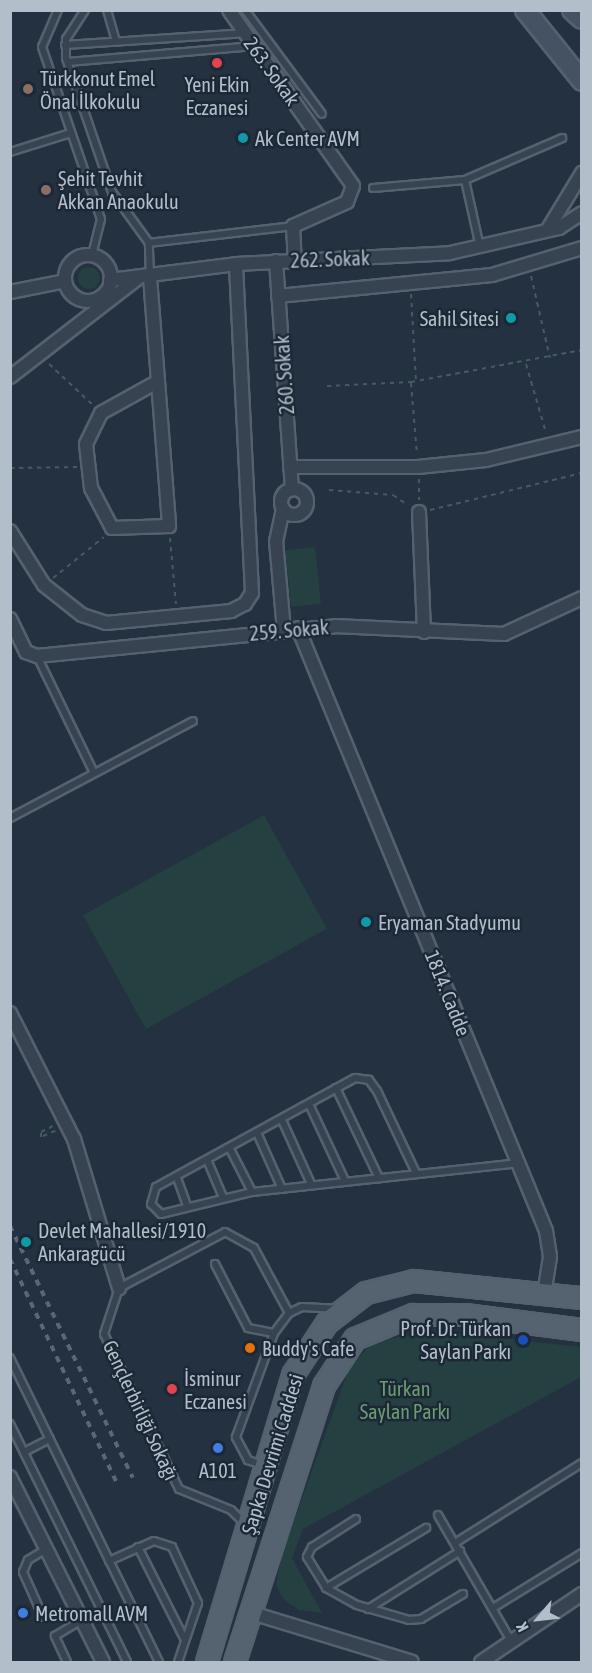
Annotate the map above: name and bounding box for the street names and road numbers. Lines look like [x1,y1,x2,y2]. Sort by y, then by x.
street label: 263. Sokak [239,32,305,110]
street label: 262. Sokak [290,246,370,272]
street label: 260. Sokak [269,335,299,415]
street label: 259. Sokak [249,615,329,645]
street label: 1814. Cadde [420,947,476,1039]
street label: Gençlerbirliği Sokağı [98,1336,184,1484]
street label: Şapka Devrimi Caddesi [236,1371,308,1537]

